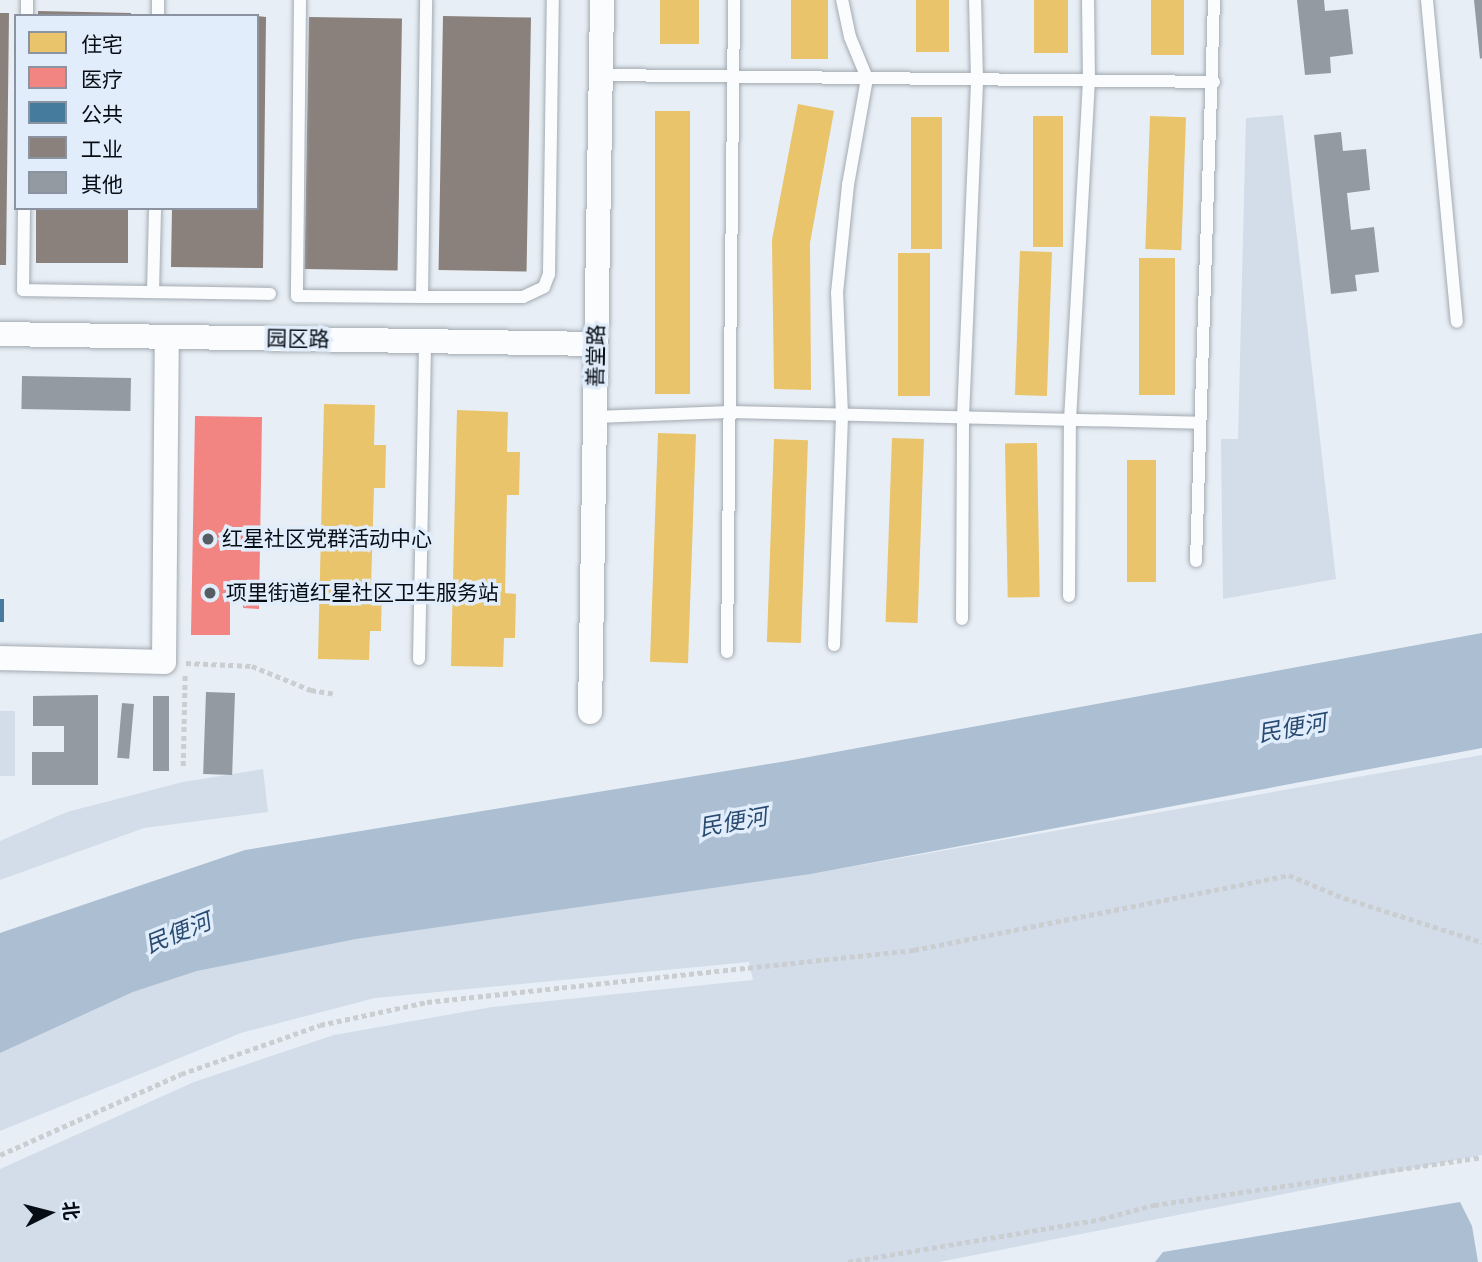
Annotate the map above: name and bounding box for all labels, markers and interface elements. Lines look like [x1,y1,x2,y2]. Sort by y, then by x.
legend [14,14,259,210]
text: 住宅 [81,32,123,57]
text: 医疗 [81,67,123,92]
text: 公共 [81,102,123,127]
text: 工业 [81,137,123,162]
text: 其他 [81,172,123,197]
street label: 善堂路 [583,324,609,388]
street label: 园区路 [266,326,330,352]
place label: 红星社区党群活动中心 [222,526,432,552]
marker: 红星社区党群活动中心 [200,531,216,547]
place label: 项里街道红星社区卫生服务站 [226,580,499,606]
marker: 项里街道红星社区卫生服务站 [200,583,220,603]
water label: 民便河 [1256,708,1328,748]
water label: 民便河 [697,802,769,842]
water label: 民便河 [141,907,215,959]
north arrow [14,1178,84,1248]
text: 北 [58,1200,83,1221]

